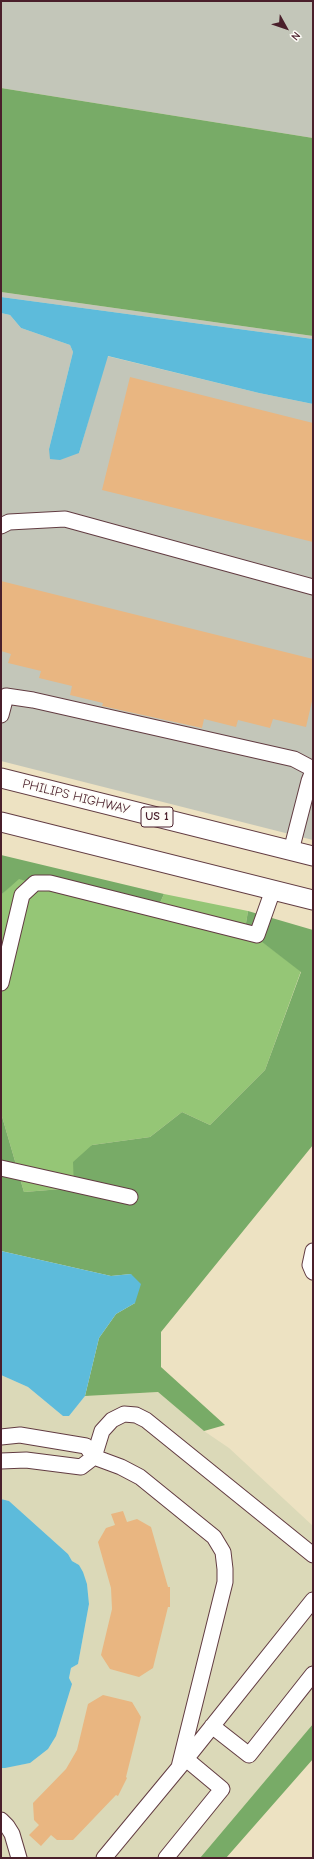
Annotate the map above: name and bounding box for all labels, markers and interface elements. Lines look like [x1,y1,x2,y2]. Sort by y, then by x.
north arrow [266,8,306,48]
text: N [288,29,303,43]
street label: PHILIPS HIGHWAY [21,776,131,818]
road number: US 1 [141,807,173,827]

